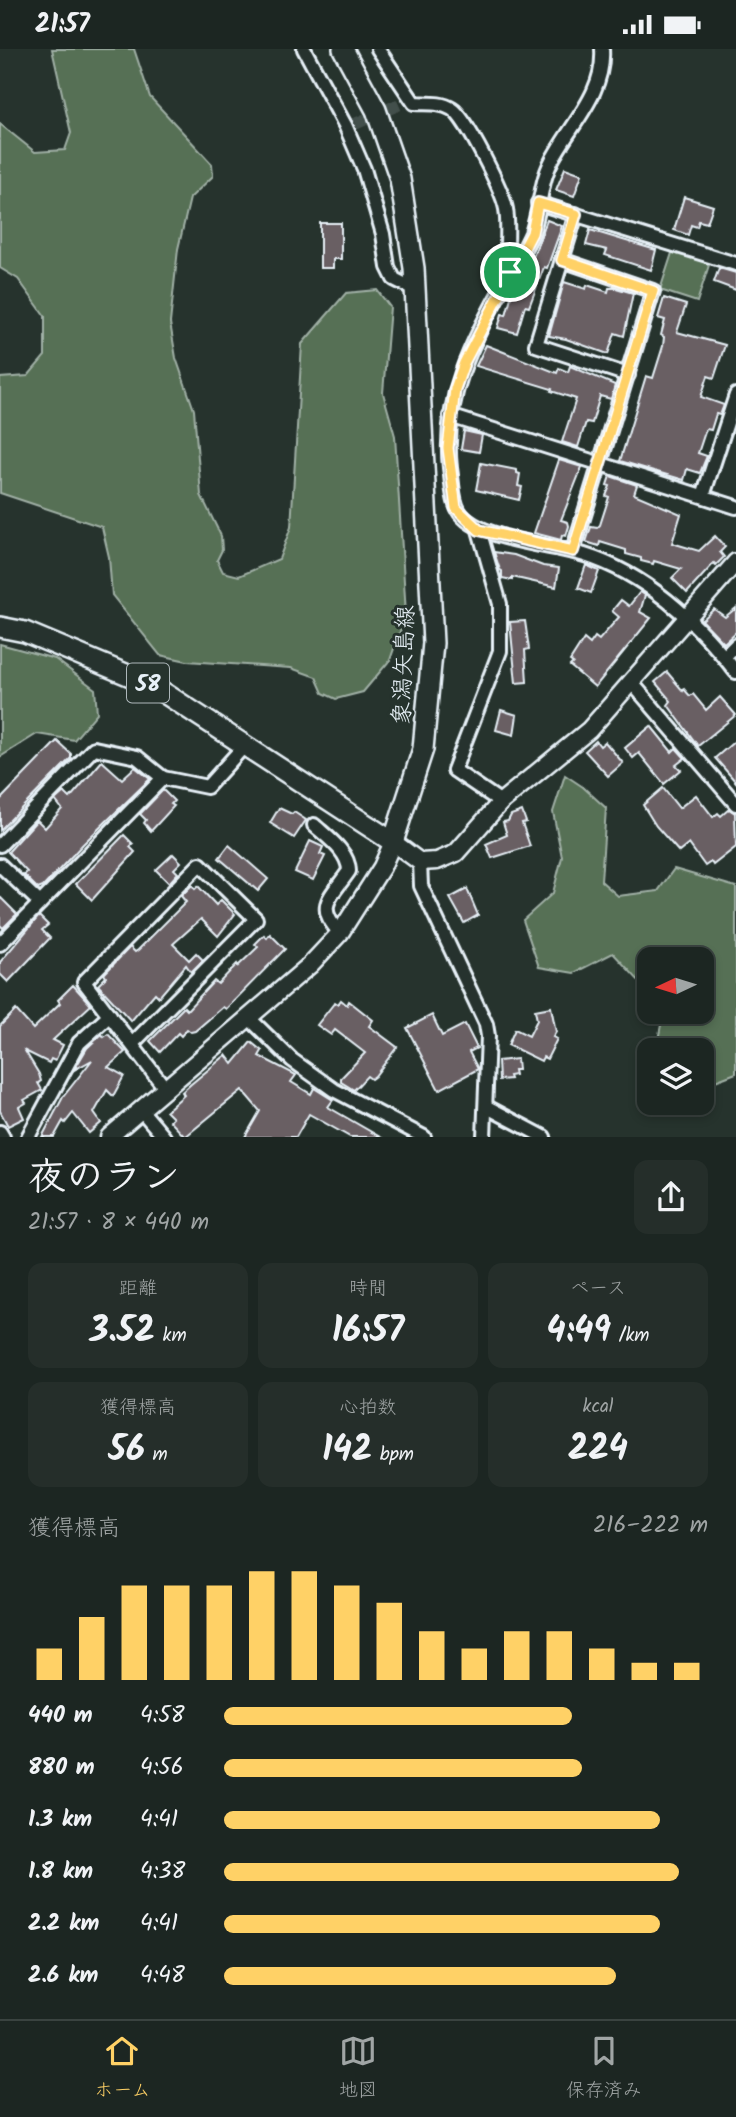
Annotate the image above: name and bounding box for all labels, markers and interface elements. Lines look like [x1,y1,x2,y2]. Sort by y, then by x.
text: 21:57 [35,4,90,46]
pin [480,242,540,302]
icon: arrive [491,253,529,291]
street label: 象潟矢島線 [383,604,426,726]
road number: 58 [127,663,169,703]
north arrow [637,947,714,1024]
map controls [637,947,714,1115]
button: layers [637,1038,714,1115]
text: 夜のラン [28,1149,180,1209]
button: share [634,1160,708,1234]
text: 21:57 · 8 × 440 m [28,1205,209,1241]
text: 距離 [119,1274,157,1304]
text: 時間 [349,1274,387,1304]
text: ペース [570,1274,626,1304]
text: 3.52 [89,1304,155,1360]
text: 16:57 [332,1304,404,1360]
text: 4:49 [547,1304,611,1360]
text: km [155,1321,187,1351]
text: /km [611,1321,649,1351]
text: kcal [583,1392,613,1422]
text: 獲得標高 [100,1393,176,1423]
text: 心拍数 [339,1393,397,1423]
text: 224 [568,1422,628,1478]
text: 56 [108,1423,145,1479]
text: 142 [322,1423,372,1479]
text: m [145,1440,168,1470]
text: bpm [372,1440,414,1470]
text: 216–222 m [593,1508,708,1544]
text: 獲得標高 [28,1511,120,1547]
text: 440 m [28,1698,93,1734]
text: 4:58 [140,1698,185,1734]
text: 880 m [28,1750,95,1786]
text: 4:56 [140,1750,183,1786]
text: 1.3 km [28,1802,92,1838]
text: 4:41 [140,1802,178,1838]
text: 1.8 km [28,1854,93,1890]
text: 4:38 [140,1854,185,1890]
text: 2.2 km [28,1906,99,1942]
text: 4:41 [140,1906,178,1942]
text: 2.6 km [28,1958,98,1994]
text: 4:48 [140,1958,185,1994]
tab: ホーム [94,2032,151,2106]
tab: 地図 [339,2032,377,2106]
tab: 保存済み [566,2032,642,2106]

